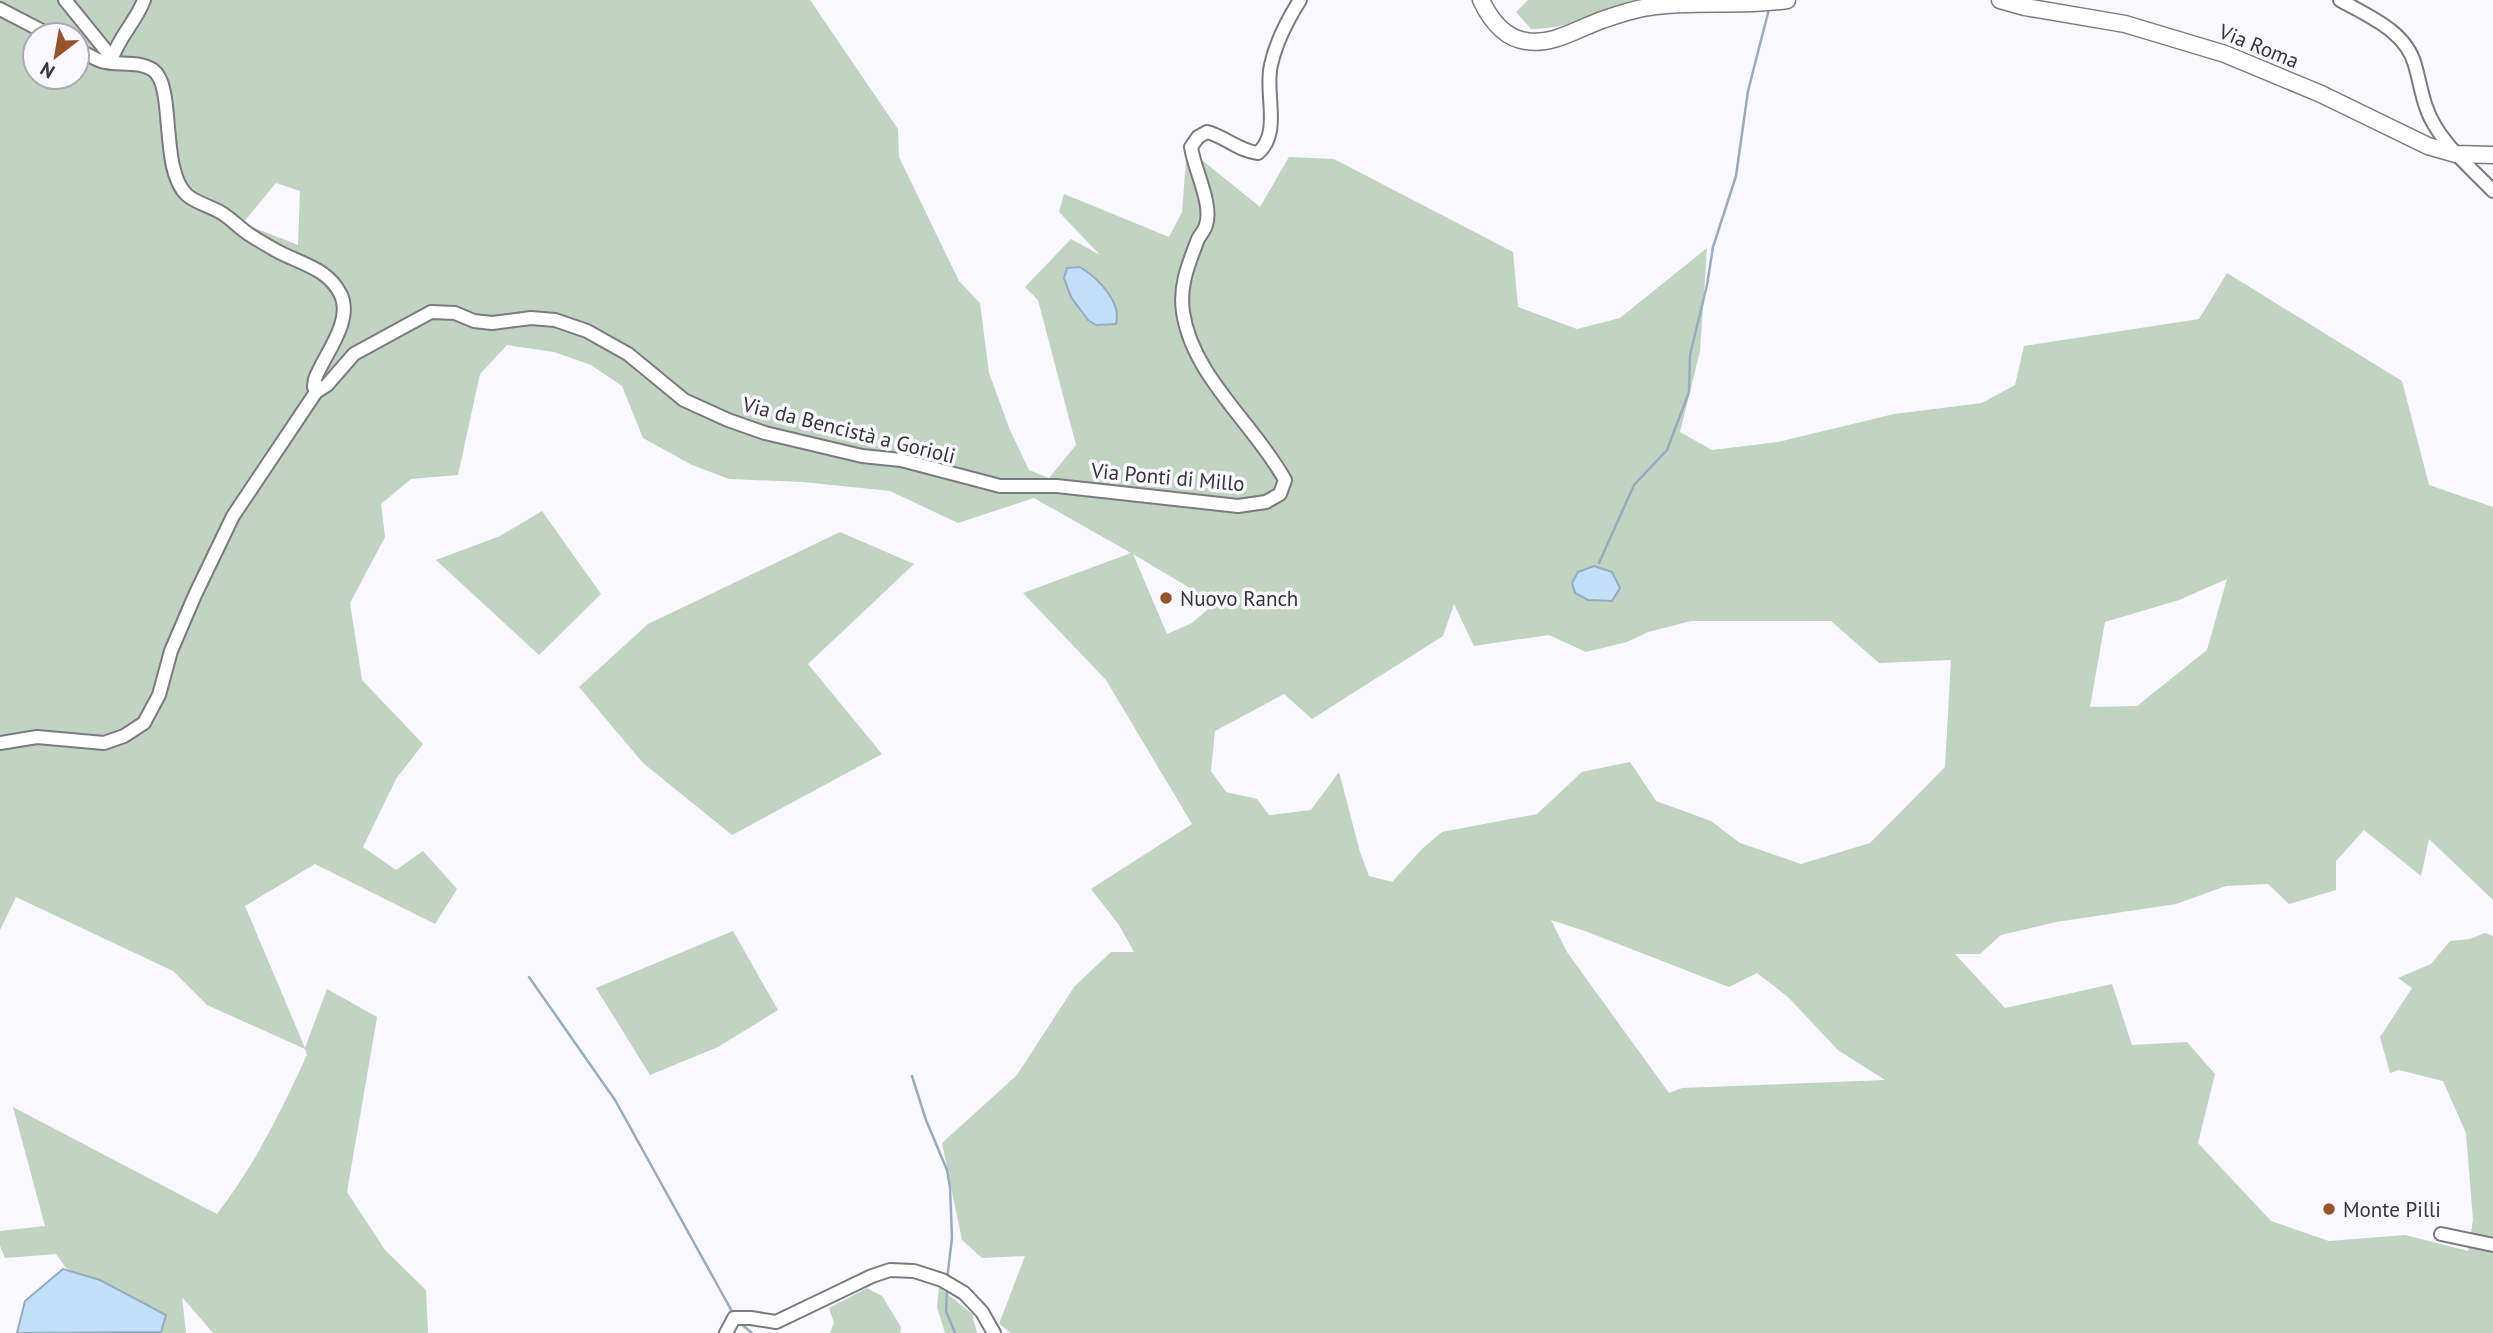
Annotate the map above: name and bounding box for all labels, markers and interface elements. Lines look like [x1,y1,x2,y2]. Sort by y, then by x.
street label: Via Roma [2214,17,2303,74]
north arrow [21,21,91,91]
text: N [36,57,59,84]
street label: Via da Bencistà a Gorioli [739,390,958,470]
street label: Via Ponti di Millo [1089,457,1246,497]
place label: Nuovo Ranch [1180,585,1298,612]
marker: Nuovo Ranch [1158,590,1174,606]
place label: Monte Pilli [2343,1196,2441,1223]
marker: Monte Pilli [2321,1201,2337,1217]

